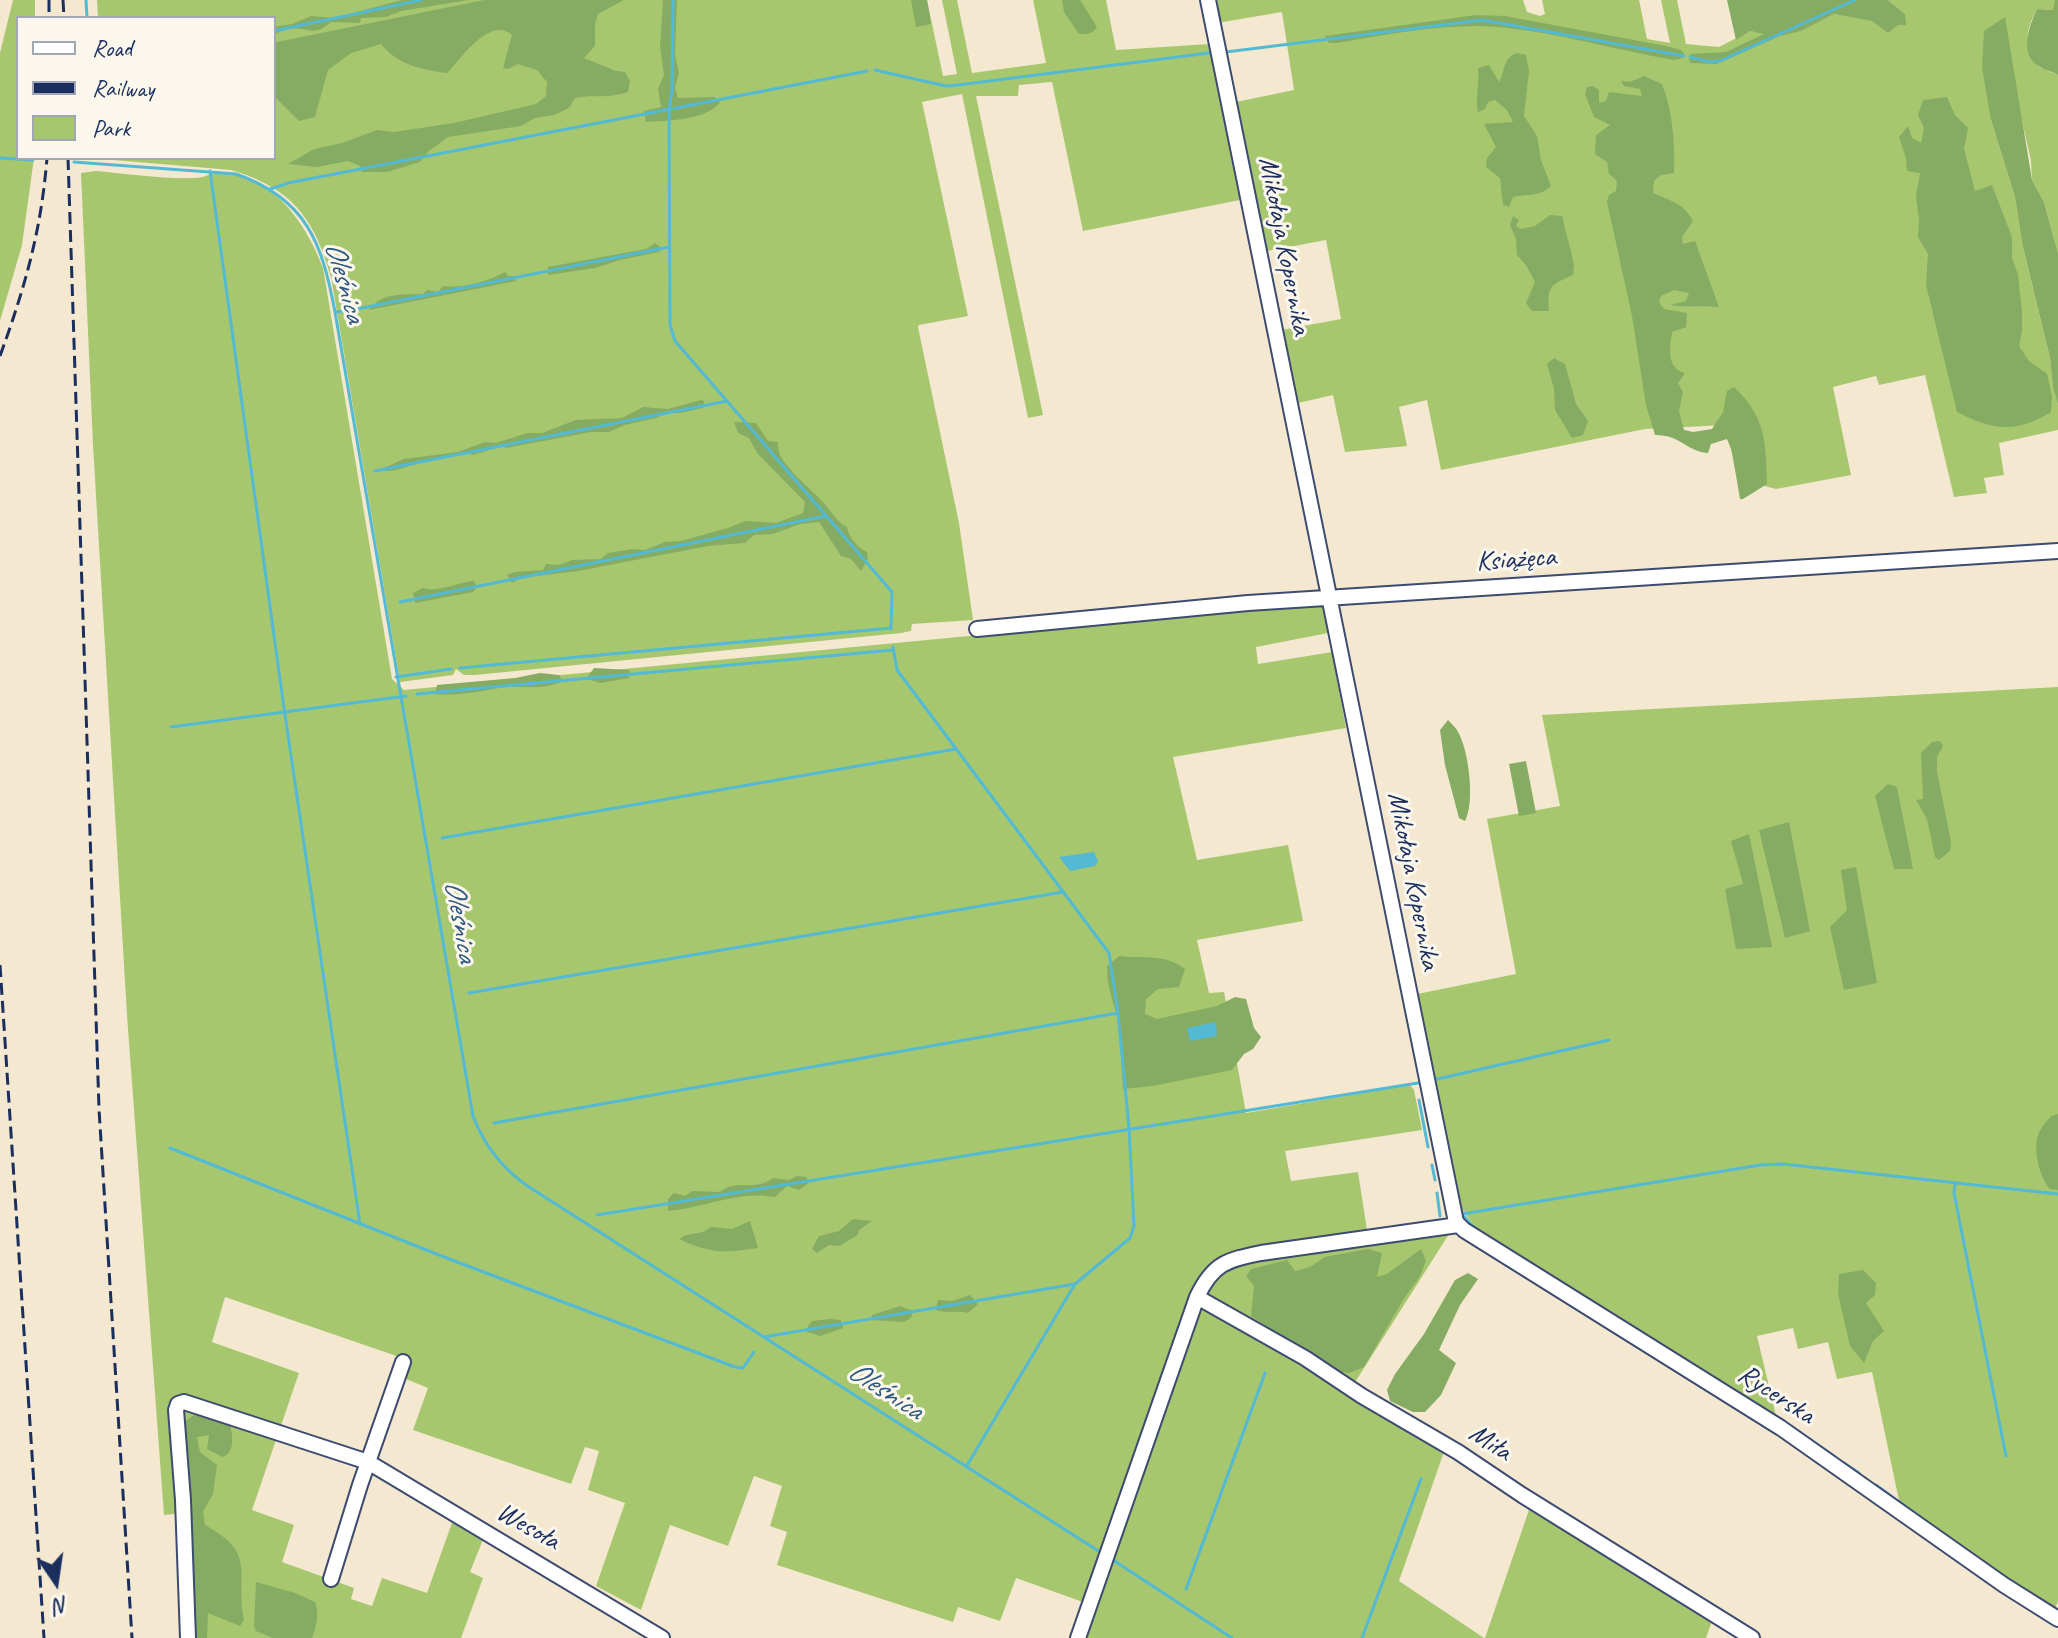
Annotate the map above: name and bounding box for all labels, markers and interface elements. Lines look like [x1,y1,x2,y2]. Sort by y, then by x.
legend [16,16,276,160]
text: Road [92,33,132,63]
text: Railway [92,73,154,103]
text: Park [92,113,130,143]
street label: Mikołaja Kopernika [1250,154,1318,338]
water label: Oleśnica [315,238,373,326]
street label: Książęca [1475,540,1557,580]
street label: Mikołaja Kopernika [1379,789,1447,973]
water label: Oleśnica [435,877,485,965]
water label: Oleśnica [841,1354,929,1428]
street label: Rycerska [1731,1358,1821,1432]
street label: Miła [1462,1417,1518,1469]
street label: Wesoła [490,1496,566,1558]
north arrow [16,1542,96,1622]
text: N [52,1590,71,1621]

